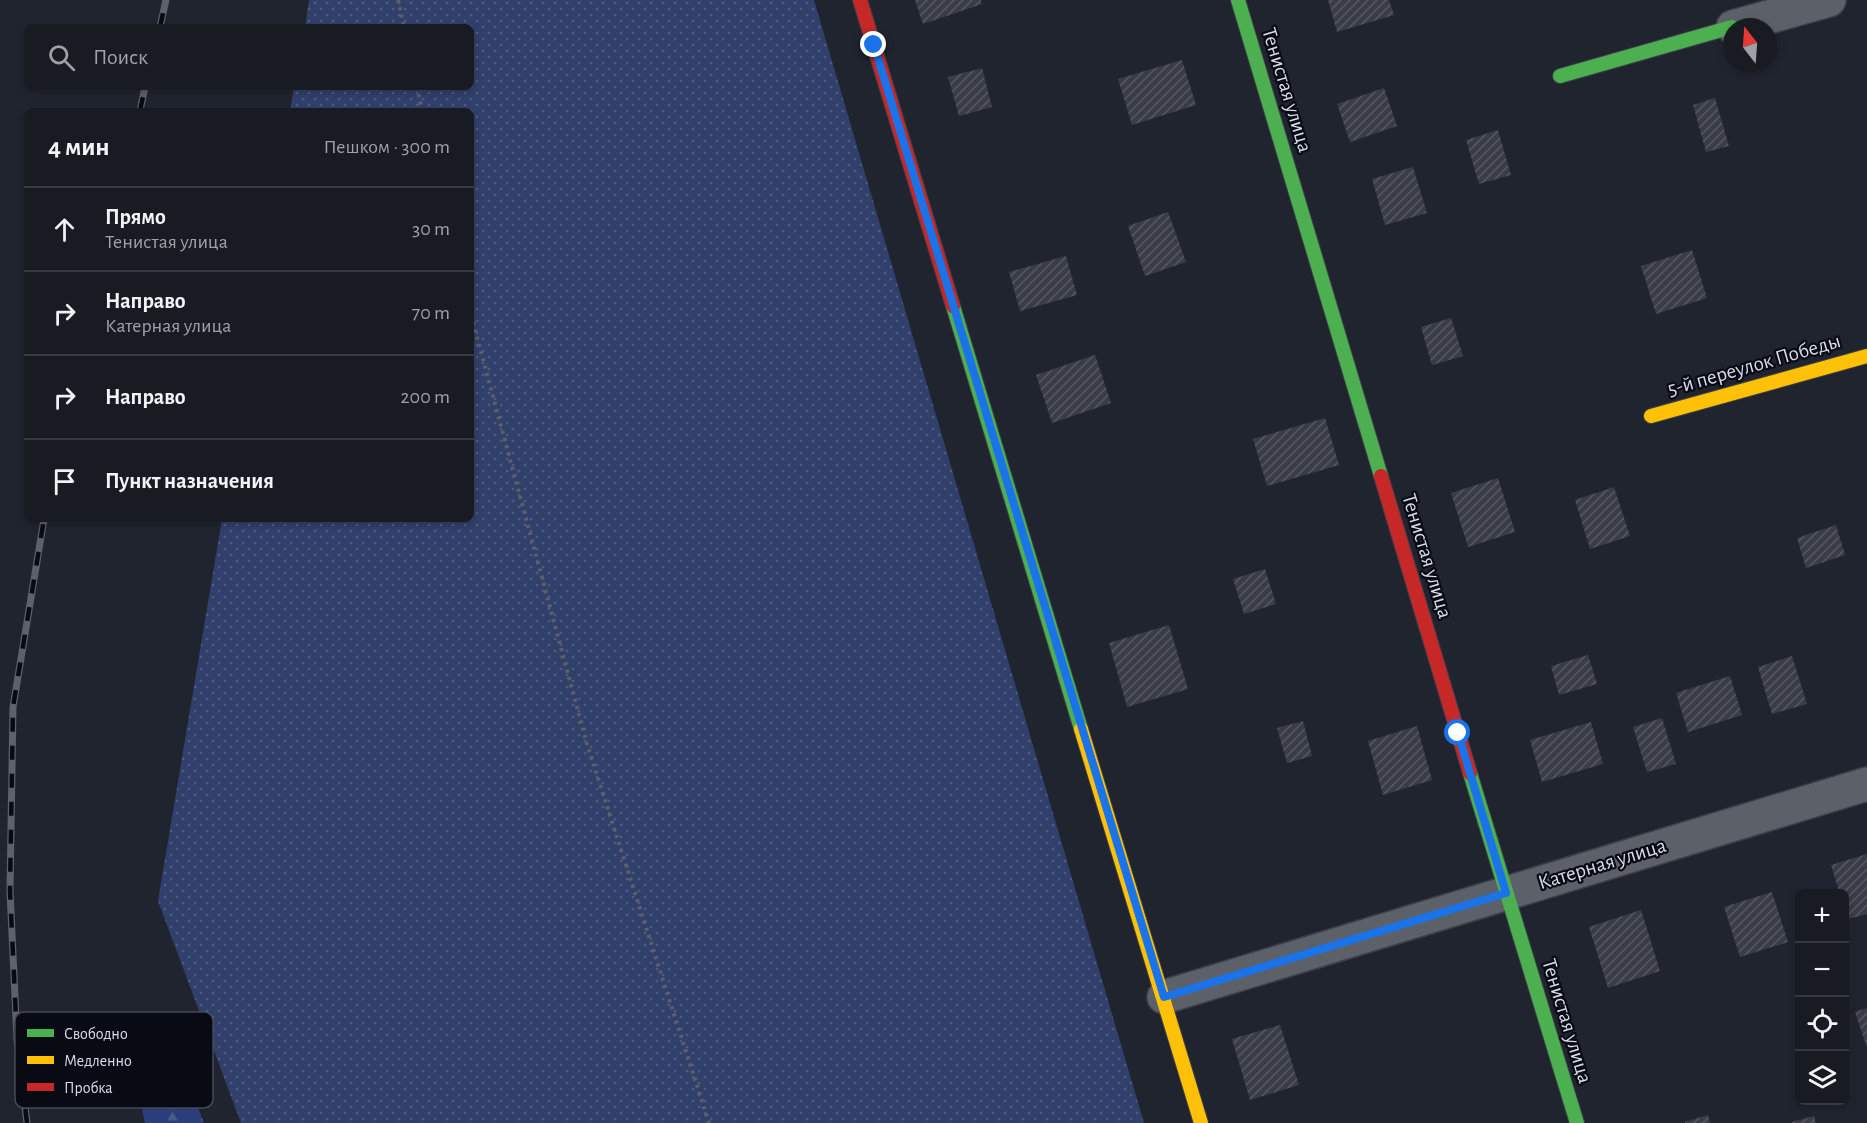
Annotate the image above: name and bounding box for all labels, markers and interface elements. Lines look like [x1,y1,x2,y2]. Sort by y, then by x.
north arrow [1723,18,1777,72]
search box [24,24,474,90]
street label: Тенистая улица [1258,25,1316,155]
route end [860,31,886,57]
icon: search [45,41,78,74]
text: Поиск [93,46,148,68]
text: 4 мин [48,134,110,160]
text: Пешком · 300 m [324,137,450,157]
text: Прямо [105,206,166,228]
icon: ahead [48,213,81,246]
text: 30 m [412,219,450,239]
text: Тенистая улица [105,232,228,252]
text: Направо [105,290,186,312]
icon: right [48,297,81,330]
text: 70 m [412,303,450,323]
text: Катерная улица [105,316,231,336]
street label: 5-й переулок Победы [1665,330,1843,400]
icon: right [48,381,81,414]
text: Направо [105,386,186,408]
text: 200 m [400,387,450,407]
icon: arrive [48,465,81,498]
text: Пункт назначения [105,470,274,492]
street label: Тенистая улица [1398,491,1456,621]
route start [1444,719,1470,745]
street label: Катерная улица [1535,834,1669,893]
map controls [1795,889,1849,1105]
button: + [1795,889,1849,943]
button: − [1795,943,1849,997]
street label: Тенистая улица [1538,956,1596,1086]
button: locate [1795,997,1849,1051]
legend [15,1012,213,1108]
text: Свободно [64,1026,128,1042]
button: layers [1795,1051,1849,1105]
text: Медленно [64,1053,132,1069]
text: Пробка [64,1080,113,1096]

